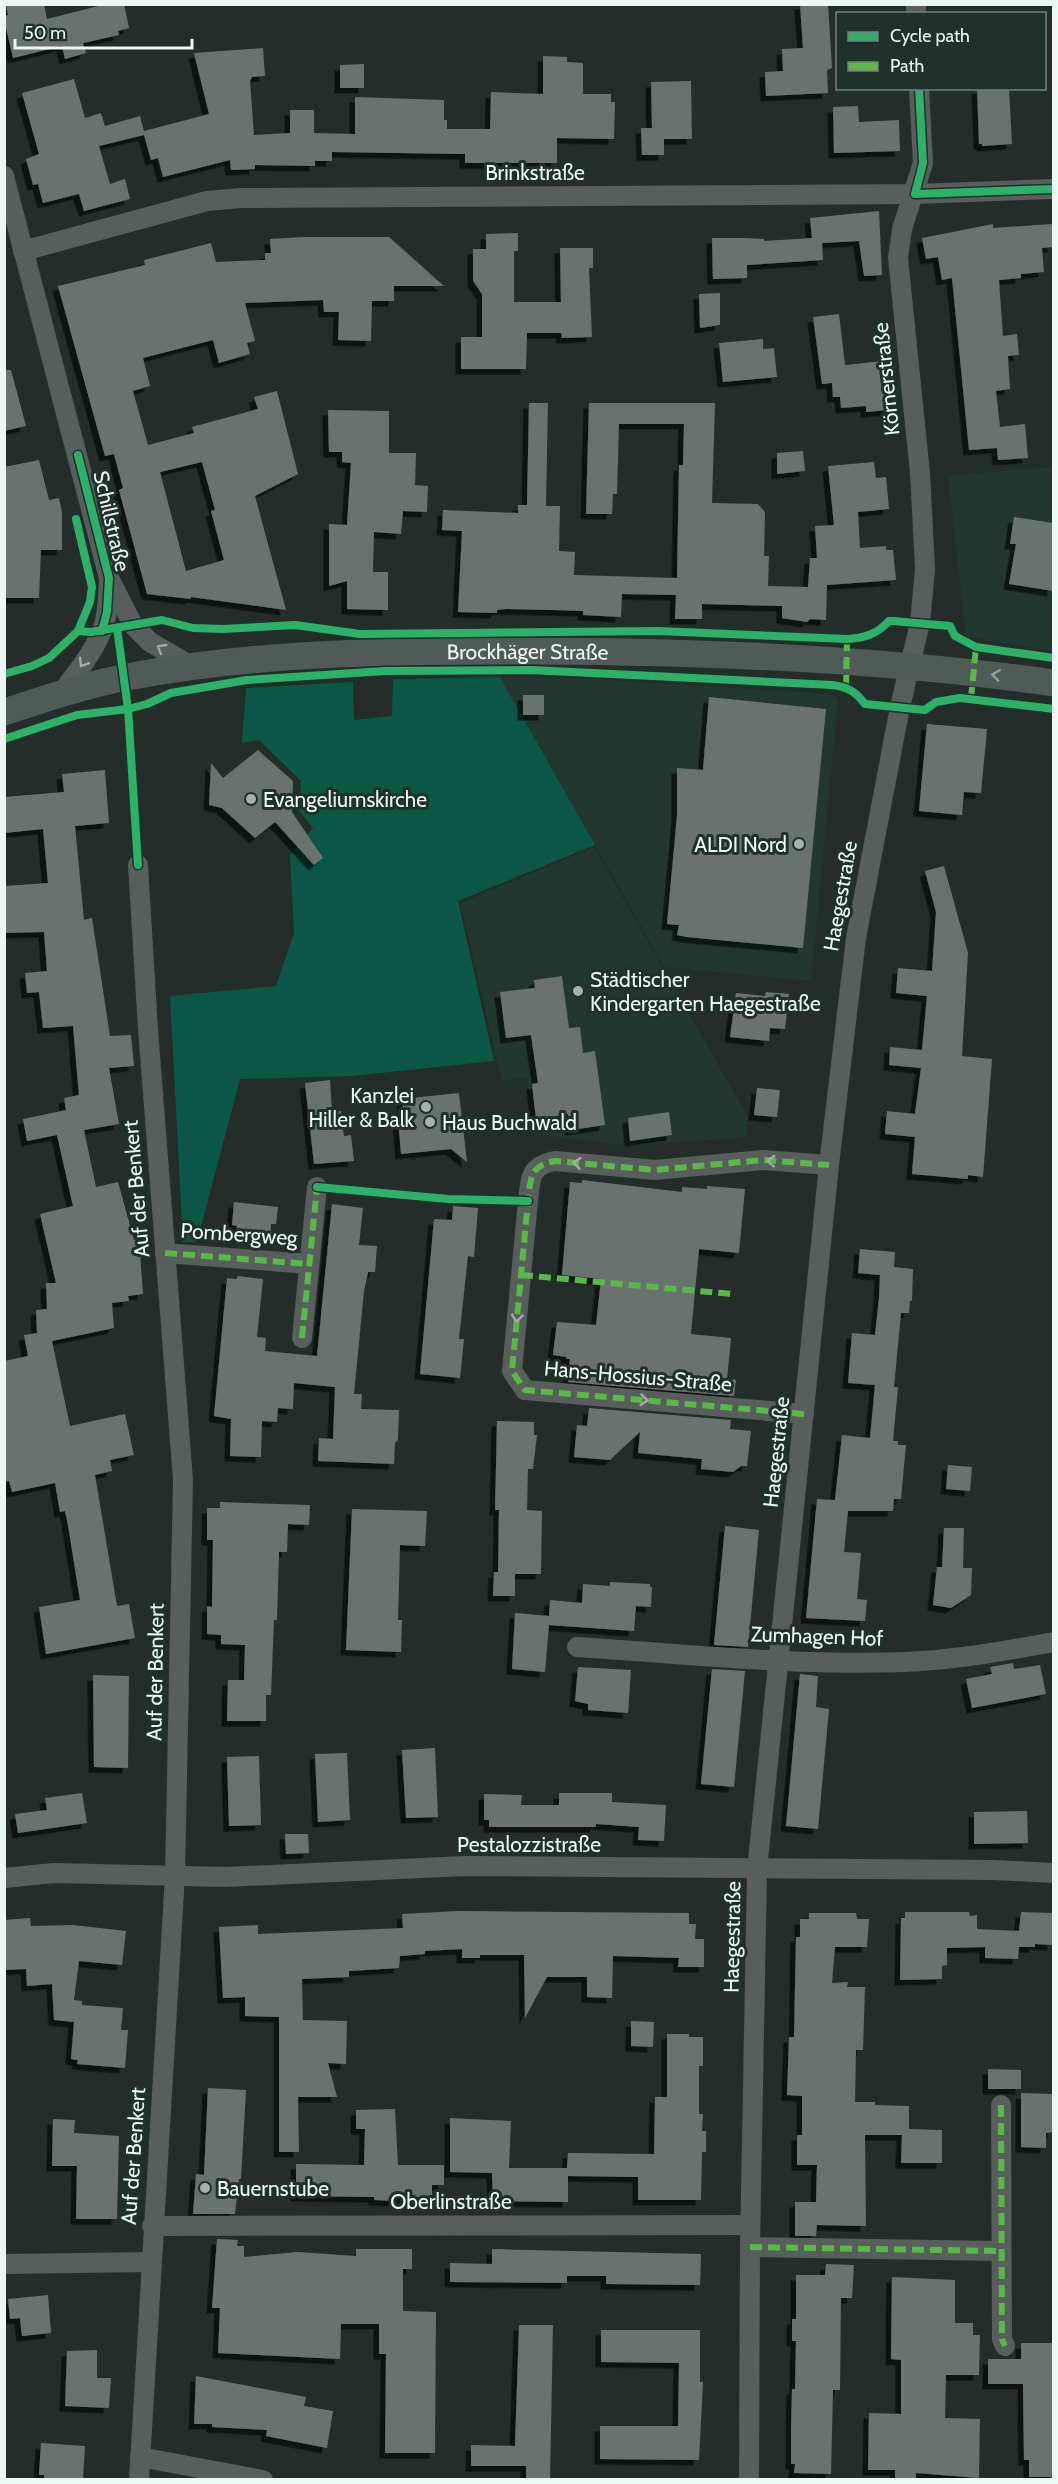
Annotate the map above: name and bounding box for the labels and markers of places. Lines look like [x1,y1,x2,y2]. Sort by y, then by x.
place label: Evangeliumskirche [263,787,427,812]
marker: Evangeliumskirche [244,792,258,806]
place label: ALDI Nord [694,832,787,857]
marker: ALDI Nord [792,837,806,851]
place label: Städtischer Kindergarten Haegestraße [590,967,821,1016]
marker: Städtischer Kindergarten Haegestraße [571,984,585,998]
place label: Kanzlei Hiller & Balk [308,1083,415,1132]
marker: Kanzlei Hiller & Balk [419,1100,433,1114]
place label: Haus Buchwald [442,1110,577,1135]
marker: Haus Buchwald [423,1115,437,1129]
place label: Bauernstube [217,2176,329,2201]
marker: Bauernstube [198,2181,212,2195]

